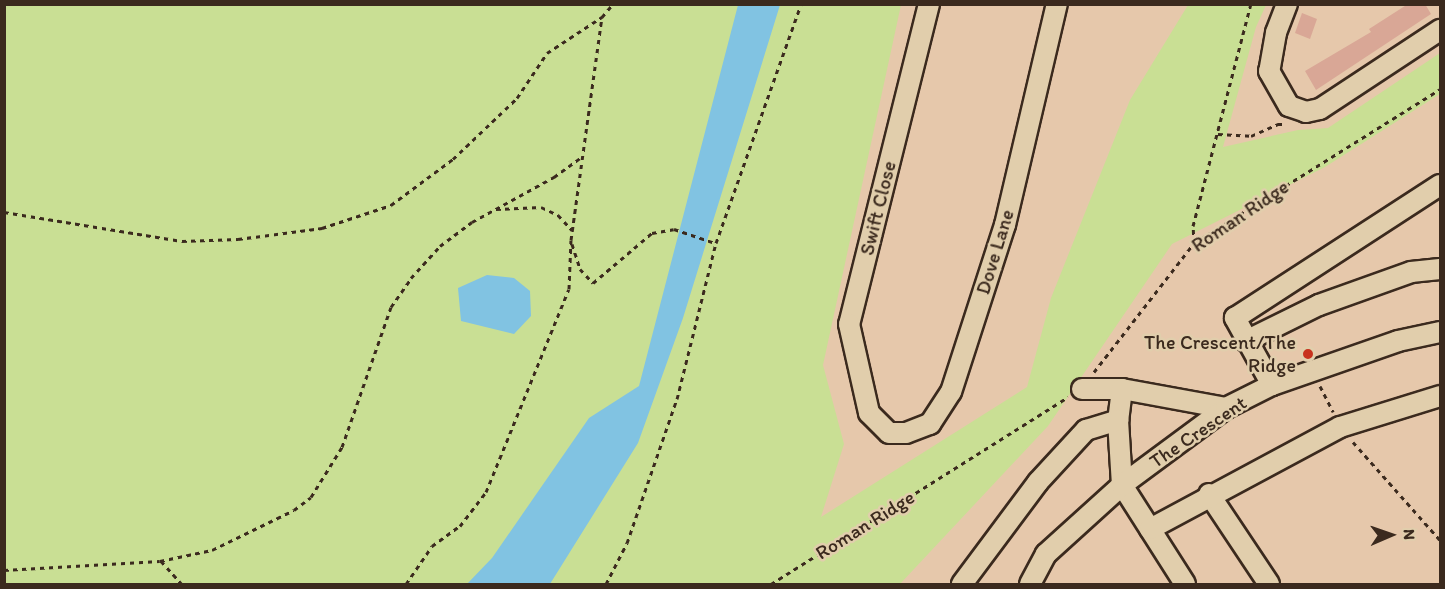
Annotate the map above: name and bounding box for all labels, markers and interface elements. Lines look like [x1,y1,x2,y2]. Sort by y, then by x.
street label: Swift Close [855,158,901,258]
street label: Roman Ridge [1187,175,1293,257]
street label: Dove Lane [971,206,1019,298]
place label: The Crescent/The Ridge [1143,330,1296,377]
marker: The Crescent/The Ridge [1301,347,1315,361]
street label: The Crescent [1145,391,1251,473]
street label: Roman Ridge [811,485,919,565]
north arrow [1361,505,1421,565]
text: N [1400,529,1419,540]

